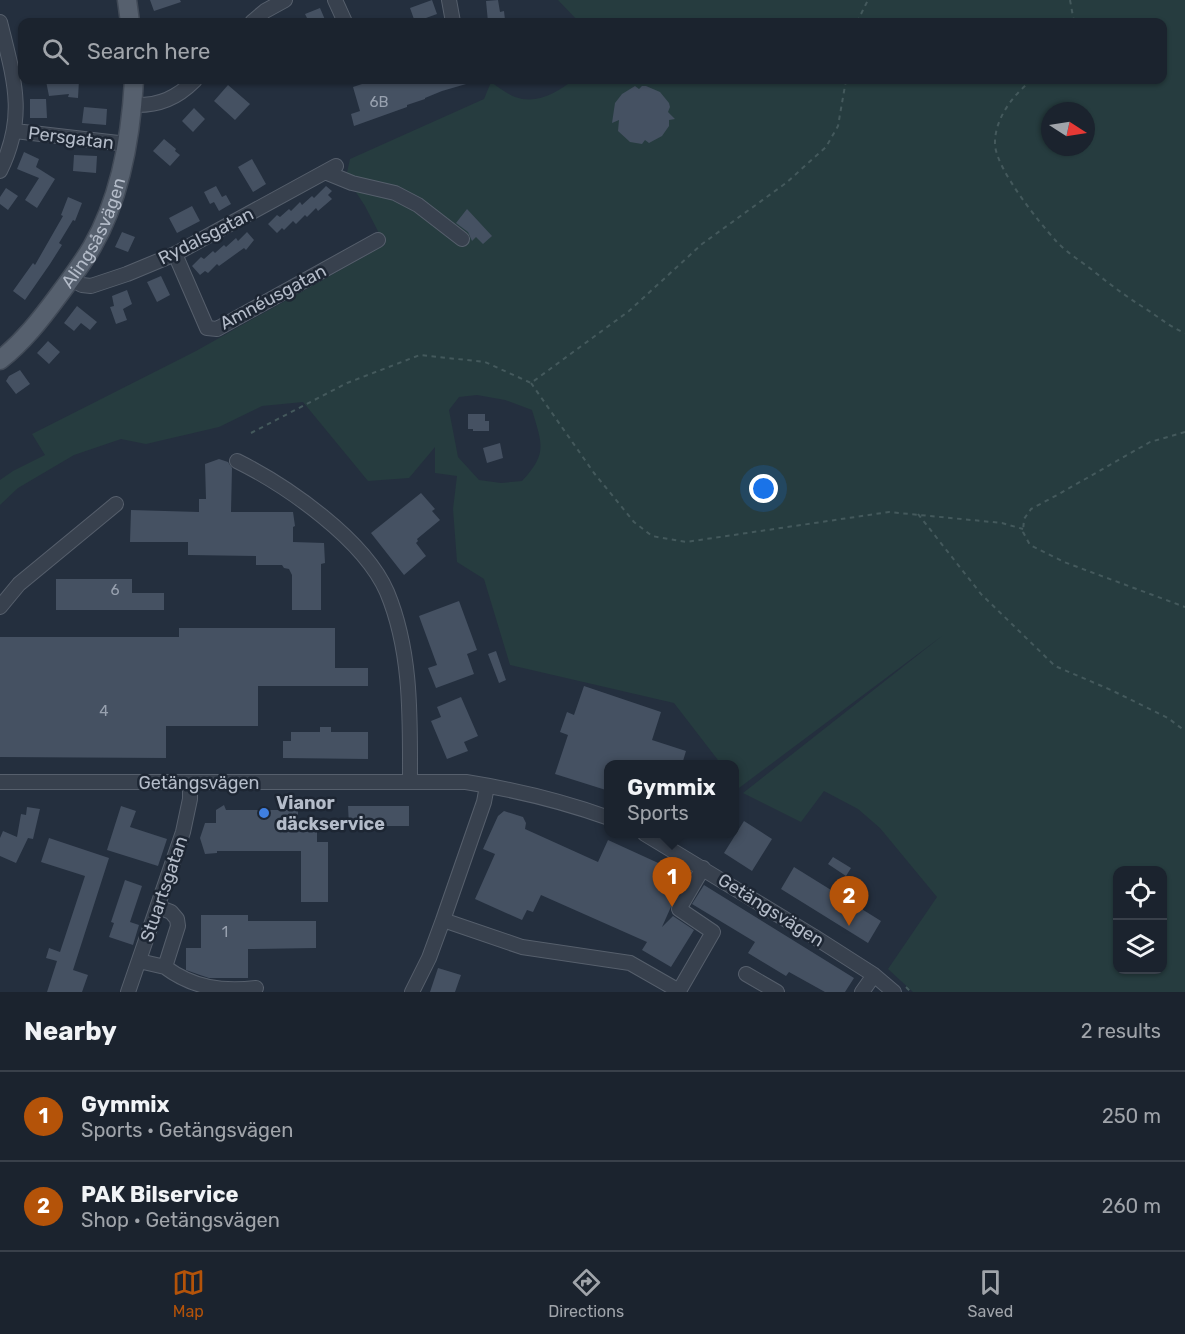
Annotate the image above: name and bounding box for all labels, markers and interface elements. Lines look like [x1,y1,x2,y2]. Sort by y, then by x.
search box [18,18,1167,84]
icon: search [39,35,72,68]
text: Search here [87,38,210,65]
house number: 6B [369,93,389,111]
north arrow [1041,102,1095,156]
street label: Persgatan [27,122,115,154]
street label: Alingsåsvägen [57,175,130,293]
street label: Rydalsgatan [155,203,257,269]
street label: Amnéusgatan [216,260,330,334]
your location [749,474,778,503]
house number: 6 [110,581,120,599]
house number: 4 [99,702,109,720]
popup [604,760,739,838]
street label: Getängsvägen [138,772,260,794]
text: Gymmix [627,774,716,801]
place label: Vianor däckservice [276,792,385,835]
text: Sports [627,801,689,825]
marker: Vianor däckservice [257,806,271,820]
street label: Stuartsgatan [136,833,192,945]
pin: 1 [652,858,692,907]
map controls [1113,866,1167,974]
button: locate [1113,866,1167,920]
street label: Getängsvägen [714,869,828,951]
pin: 2 [830,876,868,926]
button: layers [1113,920,1167,974]
house number: 1 [222,923,228,941]
text: Nearby [24,1016,117,1047]
text: 2 results [1081,1019,1161,1043]
text: Gymmix [81,1091,170,1118]
text: 1 [39,1104,48,1128]
text: 250 m [1102,1104,1161,1128]
text: Sports · Getängsvägen [81,1118,293,1142]
text: PAK Bilservice [81,1181,238,1208]
text: 2 [37,1194,50,1218]
text: 260 m [1102,1194,1161,1218]
text: Shop · Getängsvägen [81,1208,280,1232]
tab: Map [172,1266,205,1321]
tab: Directions [548,1266,624,1321]
tab: Saved [968,1266,1013,1321]

